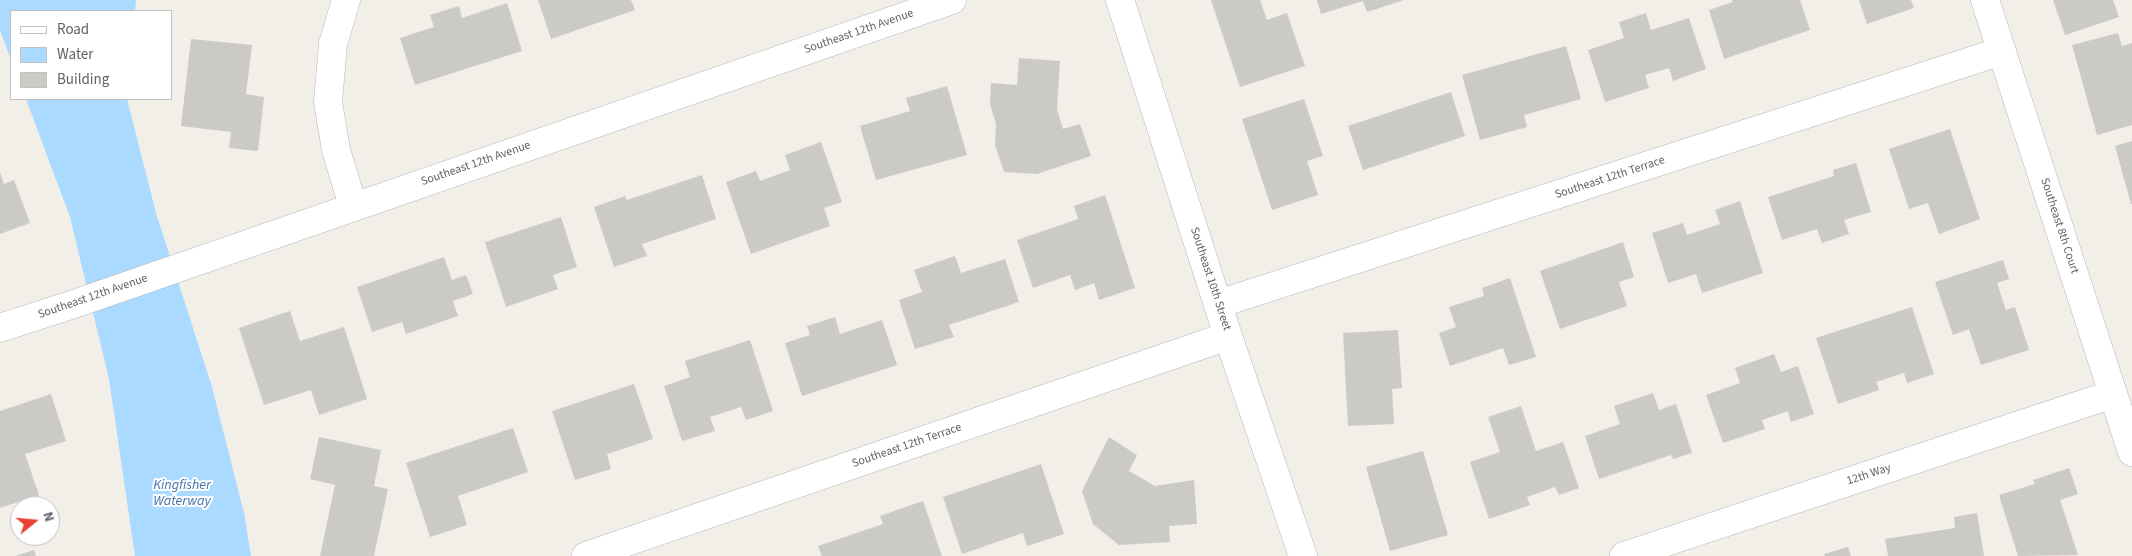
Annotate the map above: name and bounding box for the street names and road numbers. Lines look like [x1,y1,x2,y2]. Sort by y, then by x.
street label: Southeast 12th Avenue [802,6,916,58]
street label: Southeast 12th Avenue [419,138,533,190]
street label: Southeast 12th Terrace [1553,153,1667,203]
street label: Southeast 8th Court [2037,176,2081,276]
street label: Southeast 10th Street [1186,225,1234,333]
street label: Southeast 12th Avenue [36,271,150,323]
street label: Southeast 12th Terrace [850,420,964,472]
street label: 12th Way [1845,461,1893,489]

